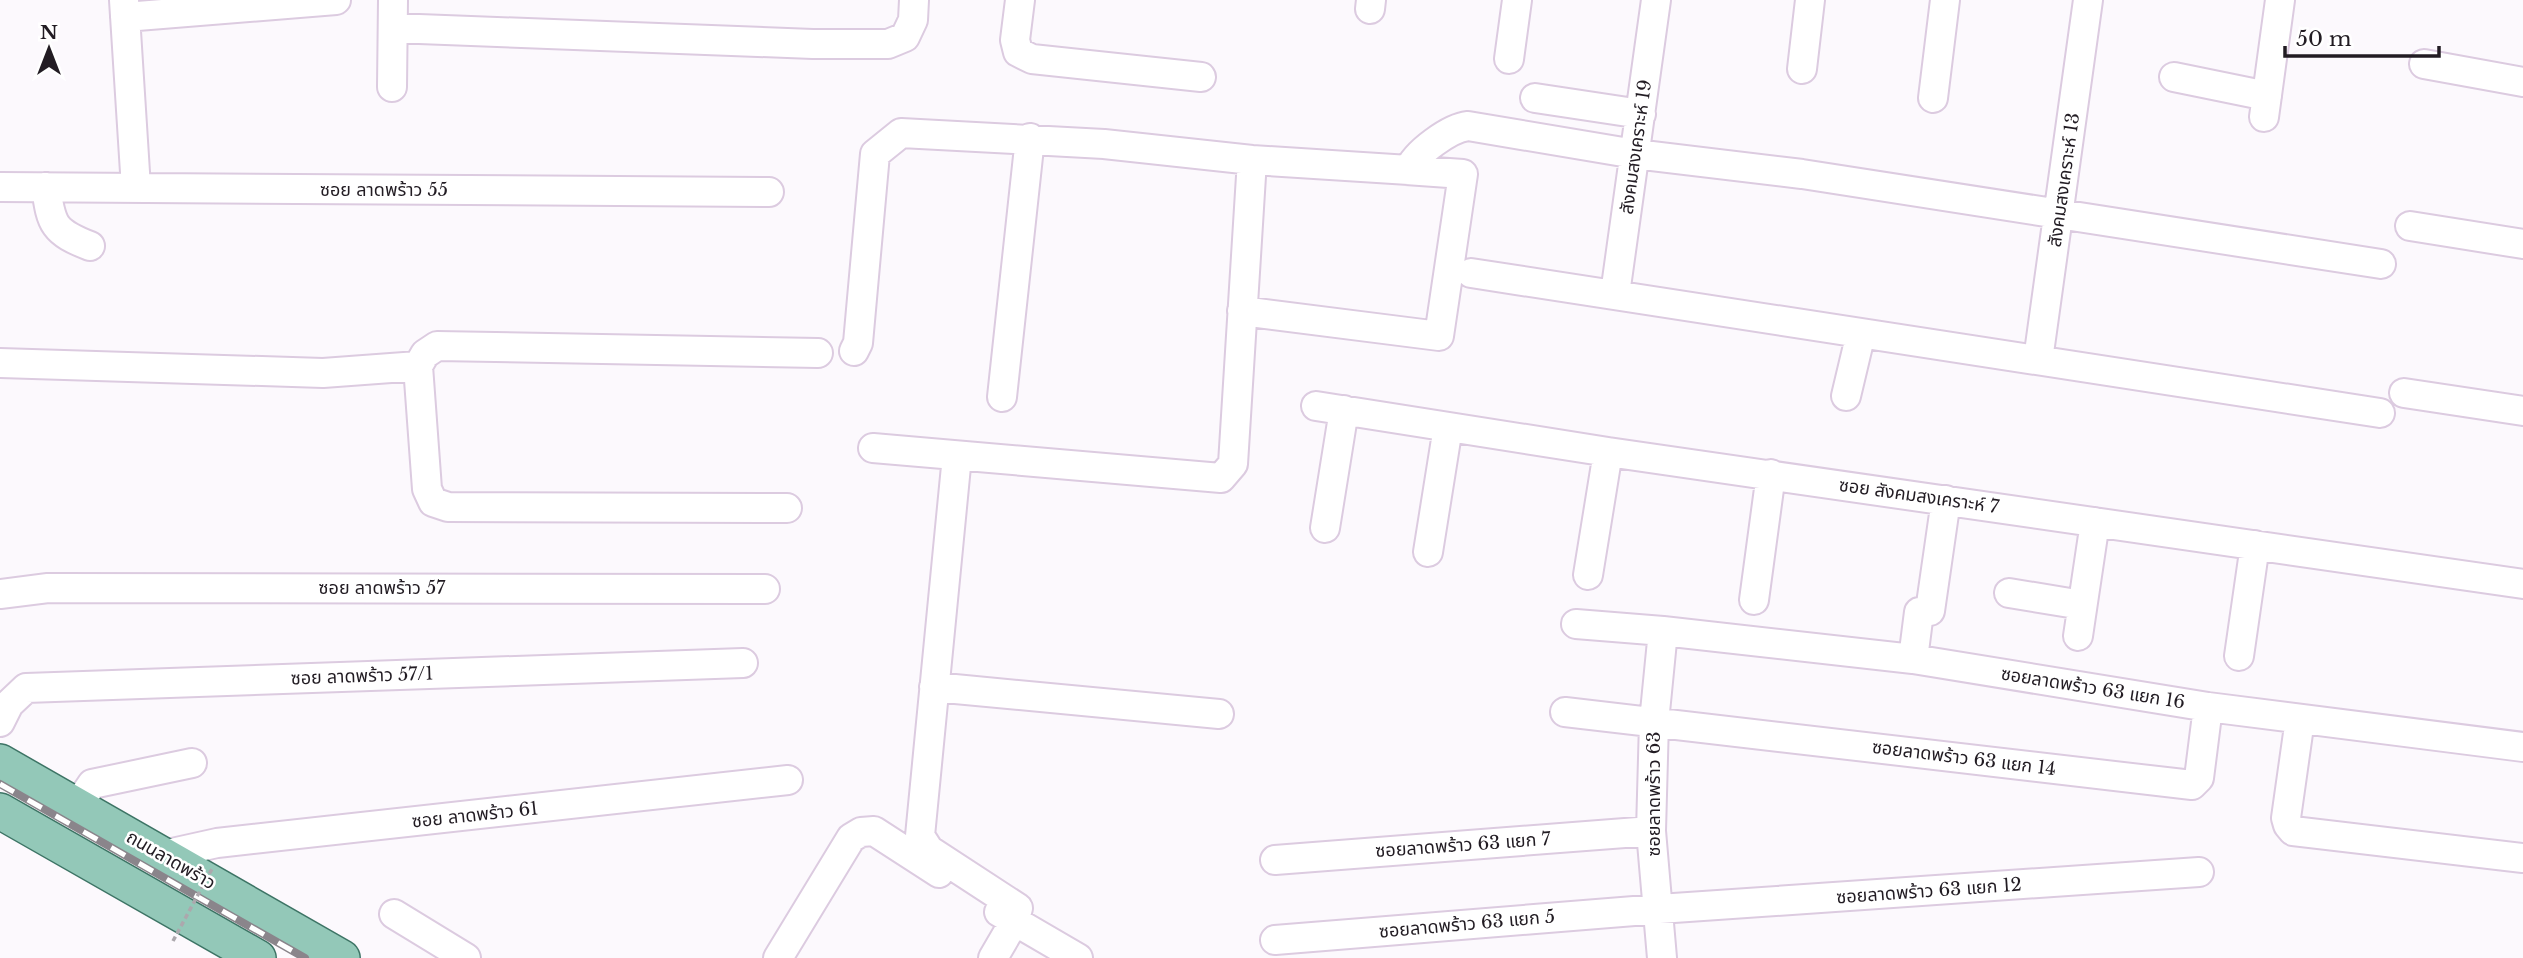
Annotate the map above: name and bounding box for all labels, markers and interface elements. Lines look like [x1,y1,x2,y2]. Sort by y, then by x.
north arrow [14,14,84,84]
scale bar [2285,14,2439,58]
text: N [40,21,58,44]
text: 50 m [2296,26,2352,52]
street label: สังคมสงเคราะห์ 19 [1616,78,1656,216]
street label: สังคมสงเคราะห์ 13 [2044,112,2084,248]
street label: ซอย ลาดพร้าว 55 [320,179,448,201]
street label: ซอย สังคมสงเคราะห์ 7 [1838,474,2001,518]
street label: ซอย ลาดพร้าว 57 [319,577,446,599]
street label: ซอย ลาดพร้าว 57/1 [290,663,434,689]
street label: ซอยลาดพร้าว 63 แยก 16 [1999,663,2187,713]
street label: ซอยลาดพร้าว 63 [1643,732,1665,857]
street label: ซอยลาดพร้าว 63 แยก 14 [1871,736,2057,780]
street label: ซอย ลาดพร้าว 61 [411,797,539,833]
street label: ถนนลาดพร้าว [123,826,219,894]
street label: ซอยลาดพร้าว 63 แยก 7 [1375,828,1552,862]
street label: ซอยลาดพร้าว 63 แยก 12 [1836,874,2022,908]
street label: ซอยลาดพร้าว 63 แยก 5 [1378,905,1556,943]

